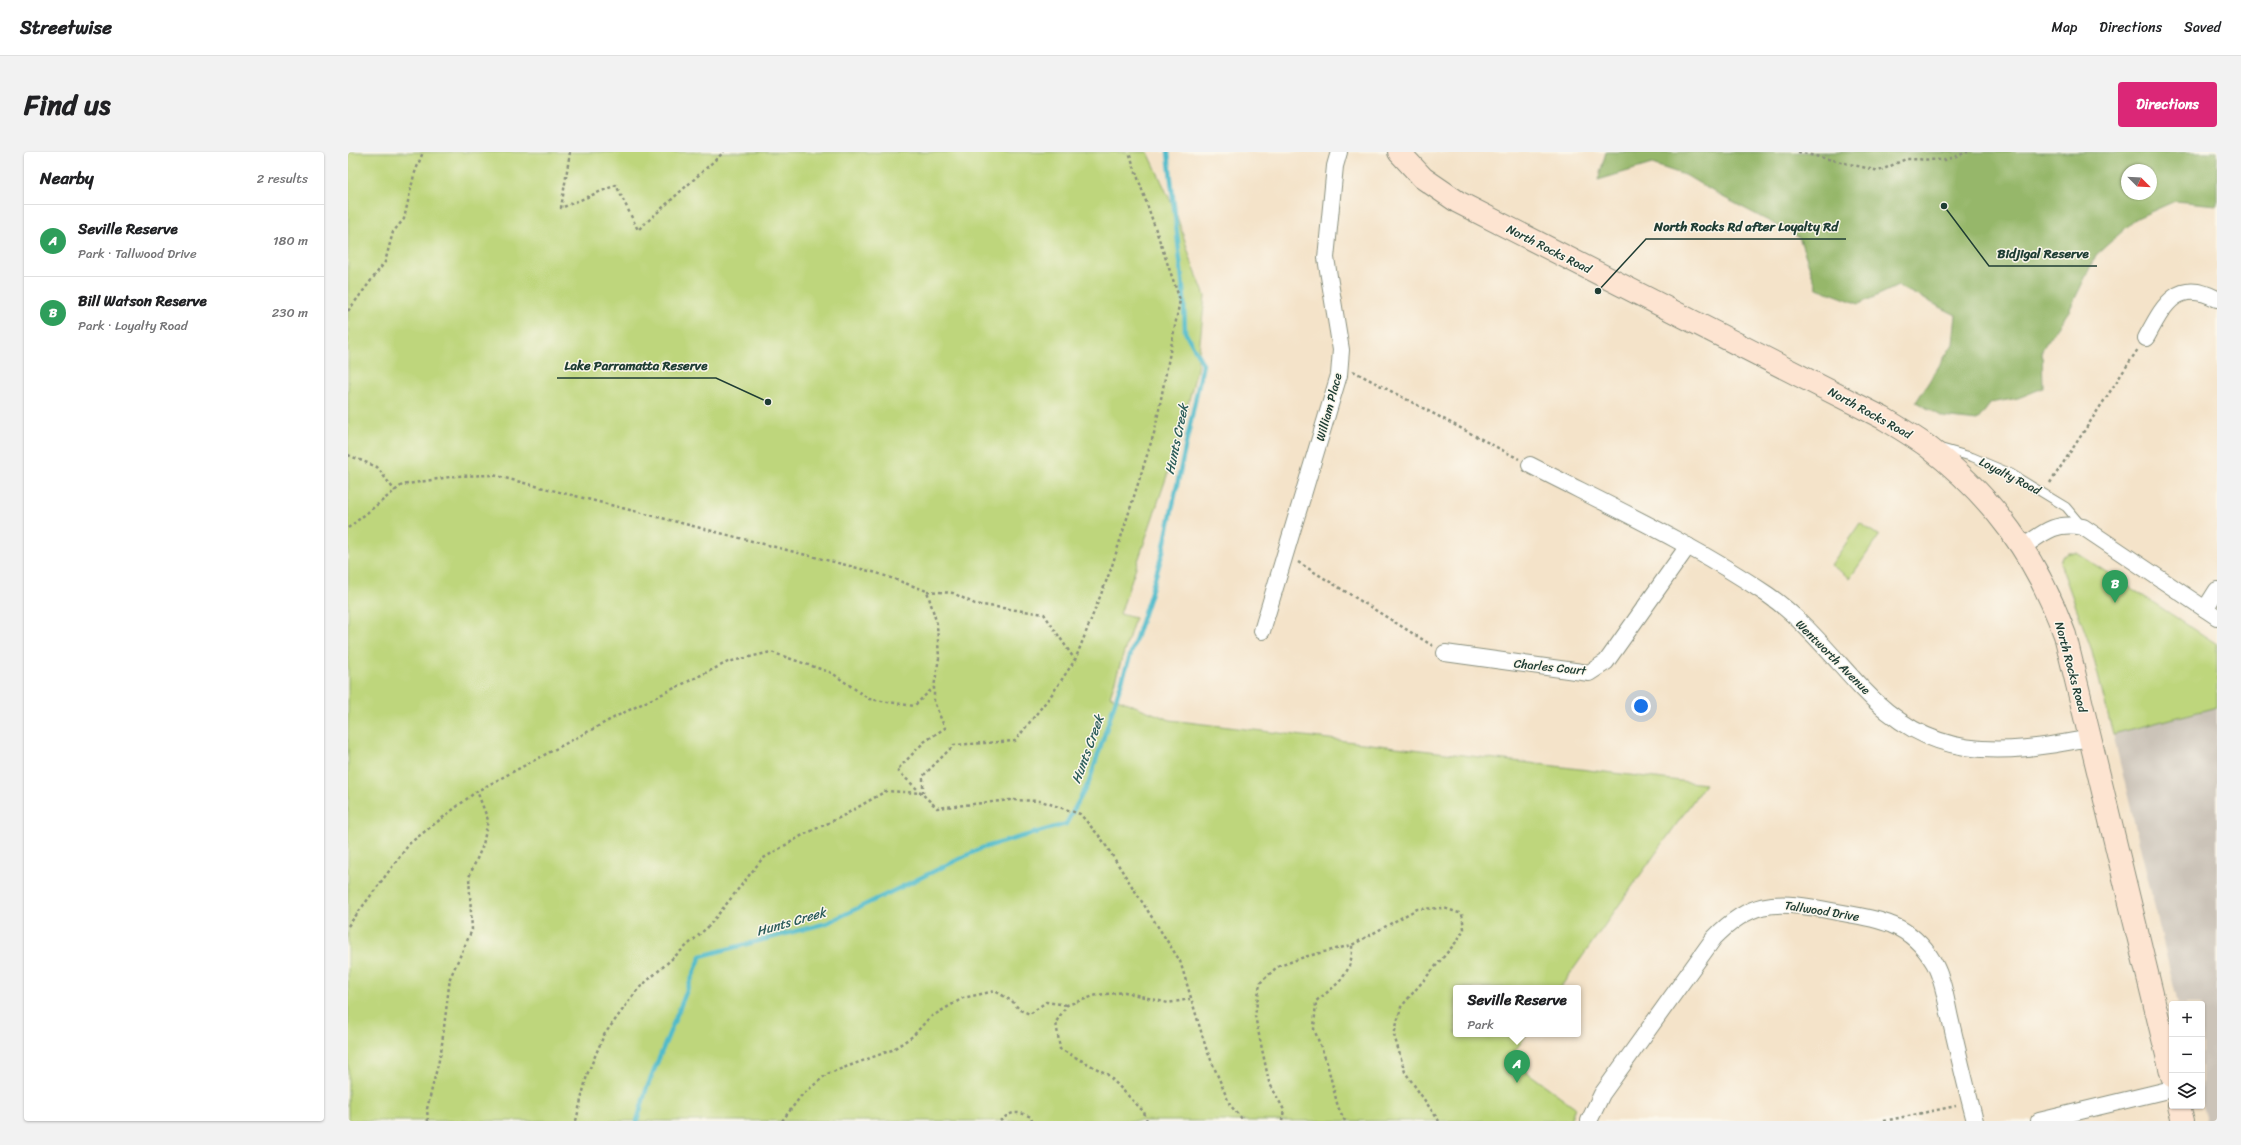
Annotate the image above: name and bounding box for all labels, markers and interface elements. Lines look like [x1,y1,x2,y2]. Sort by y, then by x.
text: Streetwise [20,11,112,44]
text: Map [2051,15,2077,40]
text: Directions [2099,15,2162,40]
text: Saved [2184,15,2221,40]
text: Find us [24,80,111,129]
button: Directions [2118,82,2217,127]
text: Nearby [40,163,94,193]
north arrow [2121,164,2157,200]
text: 2 results [257,167,308,190]
callout: North Rocks Rd after Loyalty Rd [1646,214,1846,239]
text: North Rocks Rd after Loyalty Rd [1653,215,1839,238]
text: Seville Reserve [78,216,178,242]
street label: North Rocks Road [1502,218,1597,281]
text: A [49,229,57,252]
text: 180 m [273,229,308,252]
callout: Bidjigal Reserve [1989,241,2097,266]
text: Park · Tallwood Drive [78,242,197,265]
text: Bidjigal Reserve [1997,242,2089,265]
text: Bill Watson Reserve [78,288,207,314]
text: B [49,301,57,324]
text: 230 m [272,301,308,324]
text: Park · Loyalty Road [78,314,188,337]
callout: Lake Parramatta Reserve [557,353,716,378]
text: Lake Parramatta Reserve [565,354,708,377]
street label: William Place [1309,370,1349,444]
street label: North Rocks Road [1824,381,1918,446]
water label: Hunts Creek [1158,400,1196,476]
street label: Loyalty Road [1975,451,2045,501]
pin: B [2102,570,2128,603]
street label: Wentworth Avenue [1790,614,1876,700]
street label: North Rocks Road [2048,619,2094,716]
street label: Charles Court [1513,652,1588,682]
your location [1631,696,1651,716]
water label: Hunts Creek [1064,710,1111,787]
street label: Tallwood Drive [1783,894,1861,928]
water label: Hunts Creek [754,900,831,942]
popup [1453,985,1581,1037]
text: Seville Reserve [1467,987,1567,1013]
map controls [2169,1001,2205,1109]
button: + [2169,1001,2205,1037]
text: Park [1467,1013,1494,1036]
button: − [2169,1037,2205,1073]
pin: A [1504,1050,1530,1083]
button: layers [2169,1073,2205,1109]

